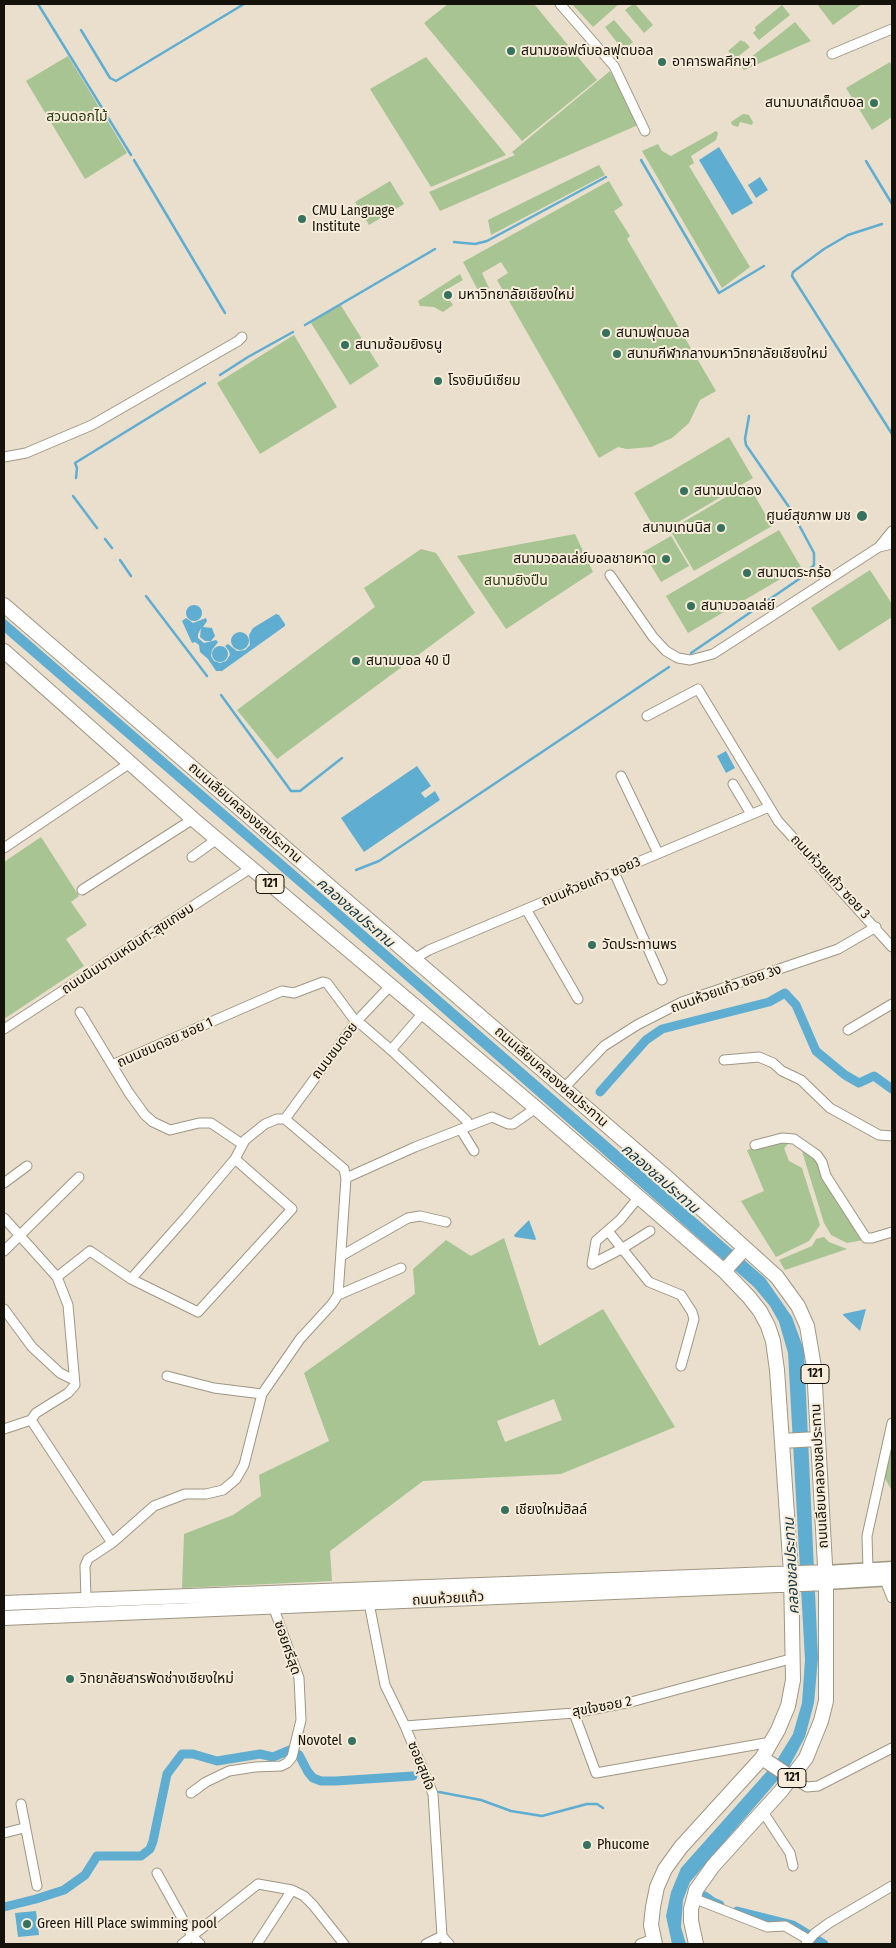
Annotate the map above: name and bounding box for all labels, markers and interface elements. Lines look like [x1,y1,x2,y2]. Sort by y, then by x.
place label: สนามซอฟต์บอลฟุตบอล [521,43,654,59]
marker: สนามซอฟต์บอลฟุตบอล [505,45,517,57]
place label: อาคารพลศึกษา [672,54,756,70]
marker: อาคารพลศึกษา [656,56,668,68]
place label: สนามบาสเก็ตบอล [765,95,864,111]
marker: สนามบาสเก็ตบอล [868,97,880,109]
park label: สวนดอกไม้ [46,109,108,125]
place label: CMU Language Institute [312,203,395,236]
marker: CMU Language Institute [296,213,308,225]
place label: มหาวิทยาลัยเชียงใหม่ [458,287,575,303]
marker: มหาวิทยาลัยเชียงใหม่ [442,289,454,301]
place label: สนามฟุตบอล [616,325,690,341]
marker: สนามฟุตบอล [600,327,612,339]
place label: สนามซ้อมยิงธนู [355,337,442,353]
marker: สนามซ้อมยิงธนู [339,339,351,351]
place label: สนามกีฬากลางมหาวิทยาลัยเชียงใหม่ [627,346,827,362]
marker: สนามกีฬากลางมหาวิทยาลัยเชียงใหม่ [611,348,623,360]
place label: โรงยิมนีเซียม [448,373,521,389]
marker: โรงยิมนีเซียม [432,375,444,387]
place label: สนามเปตอง [694,483,762,499]
marker: สนามเปตอง [678,485,690,497]
place label: ศูนย์สุขภาพ มช [766,508,851,524]
marker: ศูนย์สุขภาพ มช [855,509,869,523]
place label: สนามเทนนิส [642,520,711,536]
marker: สนามเทนนิส [715,522,727,534]
place label: สนามวอลเล่ย์บอลชายหาด [513,551,656,567]
marker: สนามวอลเล่ย์บอลชายหาด [660,553,672,565]
place label: สนามตระกร้อ [757,565,832,581]
marker: สนามตระกร้อ [741,567,753,579]
park label: สนามยิงปืน [484,573,548,589]
place label: สนามวอลเล่ย์ [701,598,775,614]
marker: สนามวอลเล่ย์ [685,600,697,612]
place label: สนามบอล 40 ปี [366,653,450,669]
marker: สนามบอล 40 ปี [350,655,362,667]
street label: ถนนเลียบคลองชลประทาน [185,759,305,867]
street label: ถนนห้วยแก้ว ซอย 3 [787,831,873,923]
street label: ถนนห้วยแก้ว ซอย3 [539,854,643,910]
road number: 121 [256,874,284,894]
water label: คลองชลประทาน [312,874,398,952]
street label: ถนนนิมมานเหมินท์-สุขเกษม [59,900,197,998]
place label: วัดประทานพร [602,937,677,953]
marker: วัดประทานพร [586,939,598,951]
street label: ถนนห้วยแก้ว ซอย 3ง [668,961,784,1017]
street label: ถนนชมดอย ซอย 1 [115,1014,215,1072]
street label: ถนนชมดอย [308,1019,362,1083]
street label: ถนนเลียบคลองชลประทาน [491,1023,611,1131]
water label: คลองชลประทาน [617,1140,703,1218]
road number: 121 [801,1365,829,1384]
street label: ถนนเลียบคลองชลประทาน [808,1403,832,1549]
place label: เชียงใหม่ฮิลล์ [515,1502,587,1518]
marker: เชียงใหม่ฮิลล์ [499,1504,511,1516]
water label: คลองชลประทาน [780,1517,804,1615]
street label: ถนนห้วยแก้ว [411,1589,485,1609]
street label: ซอยศรีสุด [270,1619,304,1677]
place label: วิทยาลัยสารพัดช่างเชียงใหม่ [80,1671,234,1687]
marker: วิทยาลัยสารพัดช่างเชียงใหม่ [64,1673,76,1685]
street label: สุขใจซอย 2 [571,1693,633,1721]
place label: Novotel [298,1733,342,1749]
marker: Novotel [346,1735,358,1747]
street label: ซอยสุขใจ [404,1739,438,1793]
road number: 121 [778,1769,806,1788]
place label: Phucome [597,1837,650,1853]
marker: Phucome [581,1839,593,1851]
place label: Green Hill Place swimming pool [37,1916,217,1932]
marker: Green Hill Place swimming pool [21,1918,33,1930]

